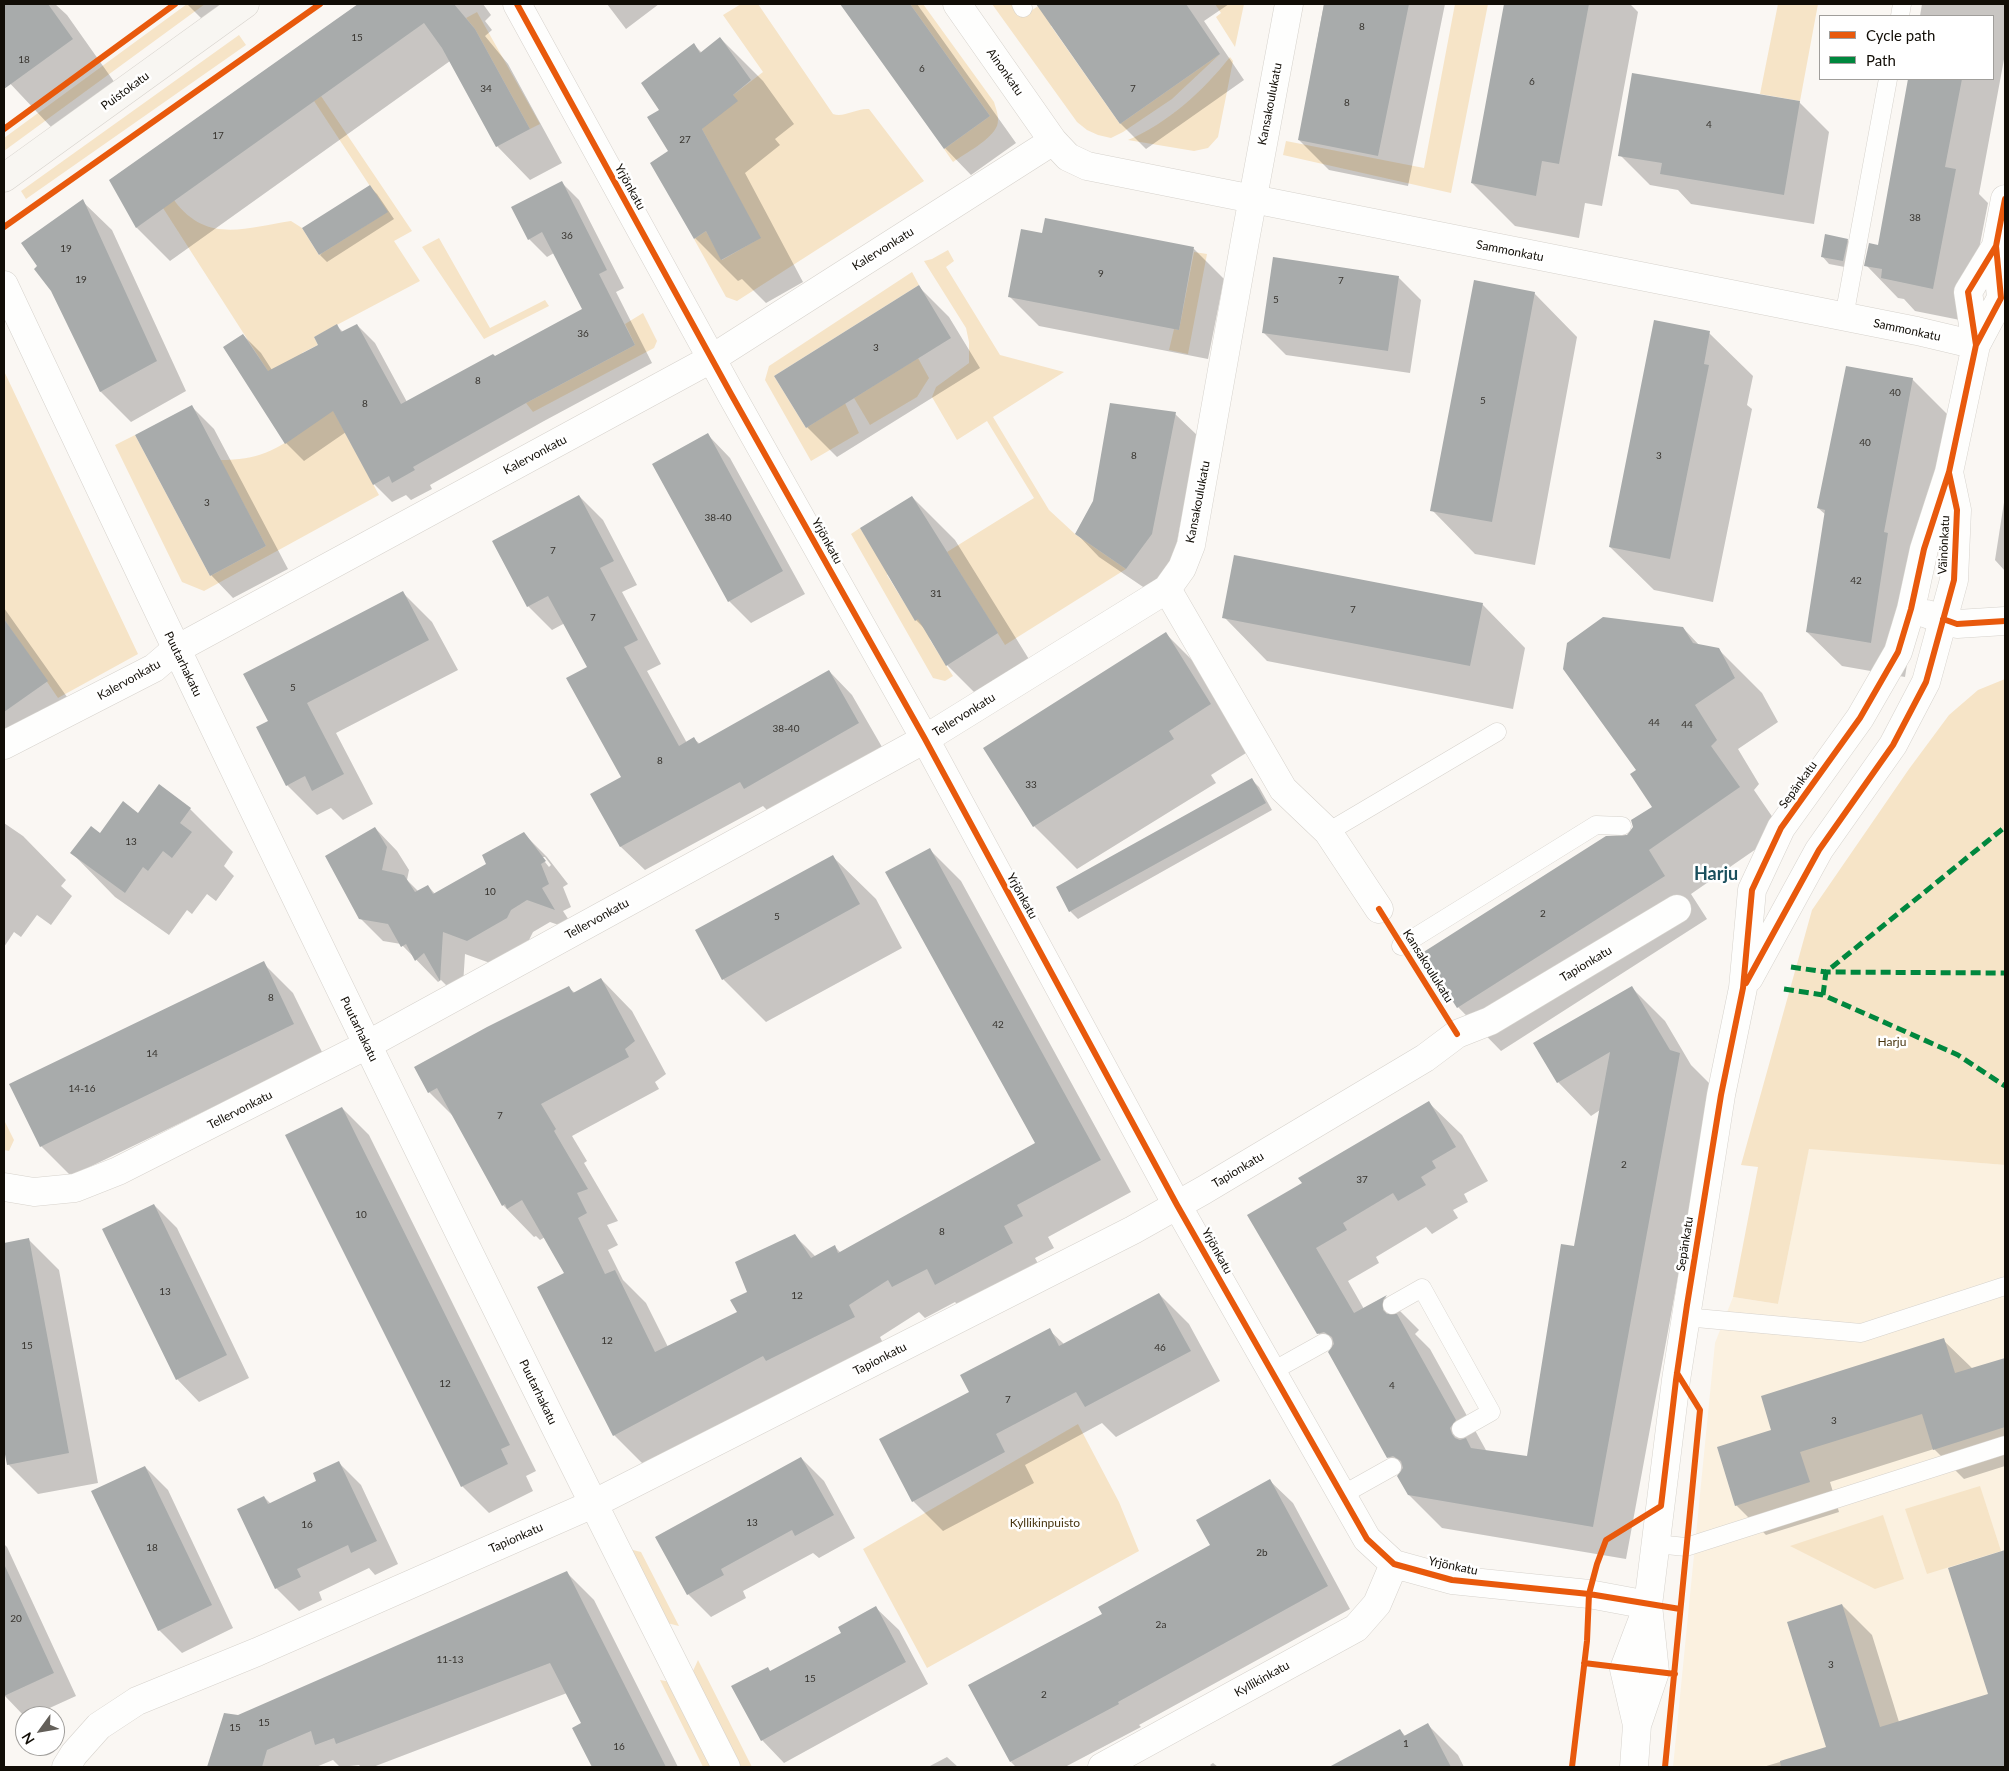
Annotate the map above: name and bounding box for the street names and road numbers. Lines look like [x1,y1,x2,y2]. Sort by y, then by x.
street label: Ainonkatu [984,46,1026,98]
street label: Kansakoulukatu [1255,62,1285,146]
street label: Puistokatu [98,69,152,113]
street label: Yrjönkatu [612,162,648,212]
street label: Kalervonkatu [850,224,916,274]
street label: Sammonkatu [1475,237,1545,265]
street label: Sammonkatu [1872,316,1942,344]
street label: Kalervonkatu [501,432,569,478]
street label: Kansakoulukatu [1183,460,1213,544]
street label: Väinönkatu [1935,515,1953,575]
street label: Yrjönkatu [809,516,845,566]
street label: Puutarhakatu [161,629,205,699]
street label: Kalervonkatu [95,657,163,703]
street label: Tellervonkatu [930,690,998,740]
street label: Sepänkatu [1776,758,1820,812]
street label: Yrjönkatu [1004,871,1040,921]
street label: Tellervonkatu [563,896,631,942]
street label: Kansakoulukatu [1400,927,1456,1005]
street label: Tapionkatu [1558,943,1614,985]
street label: Puutarhakatu [337,994,381,1064]
street label: Tellervonkatu [205,1088,275,1132]
street label: Tapionkatu [1210,1149,1266,1191]
street label: Sepänkatu [1674,1216,1696,1272]
street label: Yrjönkatu [1199,1226,1235,1276]
street label: Tapionkatu [851,1339,909,1379]
street label: Puutarhakatu [516,1357,560,1427]
street label: Tapionkatu [487,1520,545,1556]
street label: Yrjönkatu [1427,1554,1479,1578]
street label: Kyllikinkatu [1232,1658,1292,1700]

